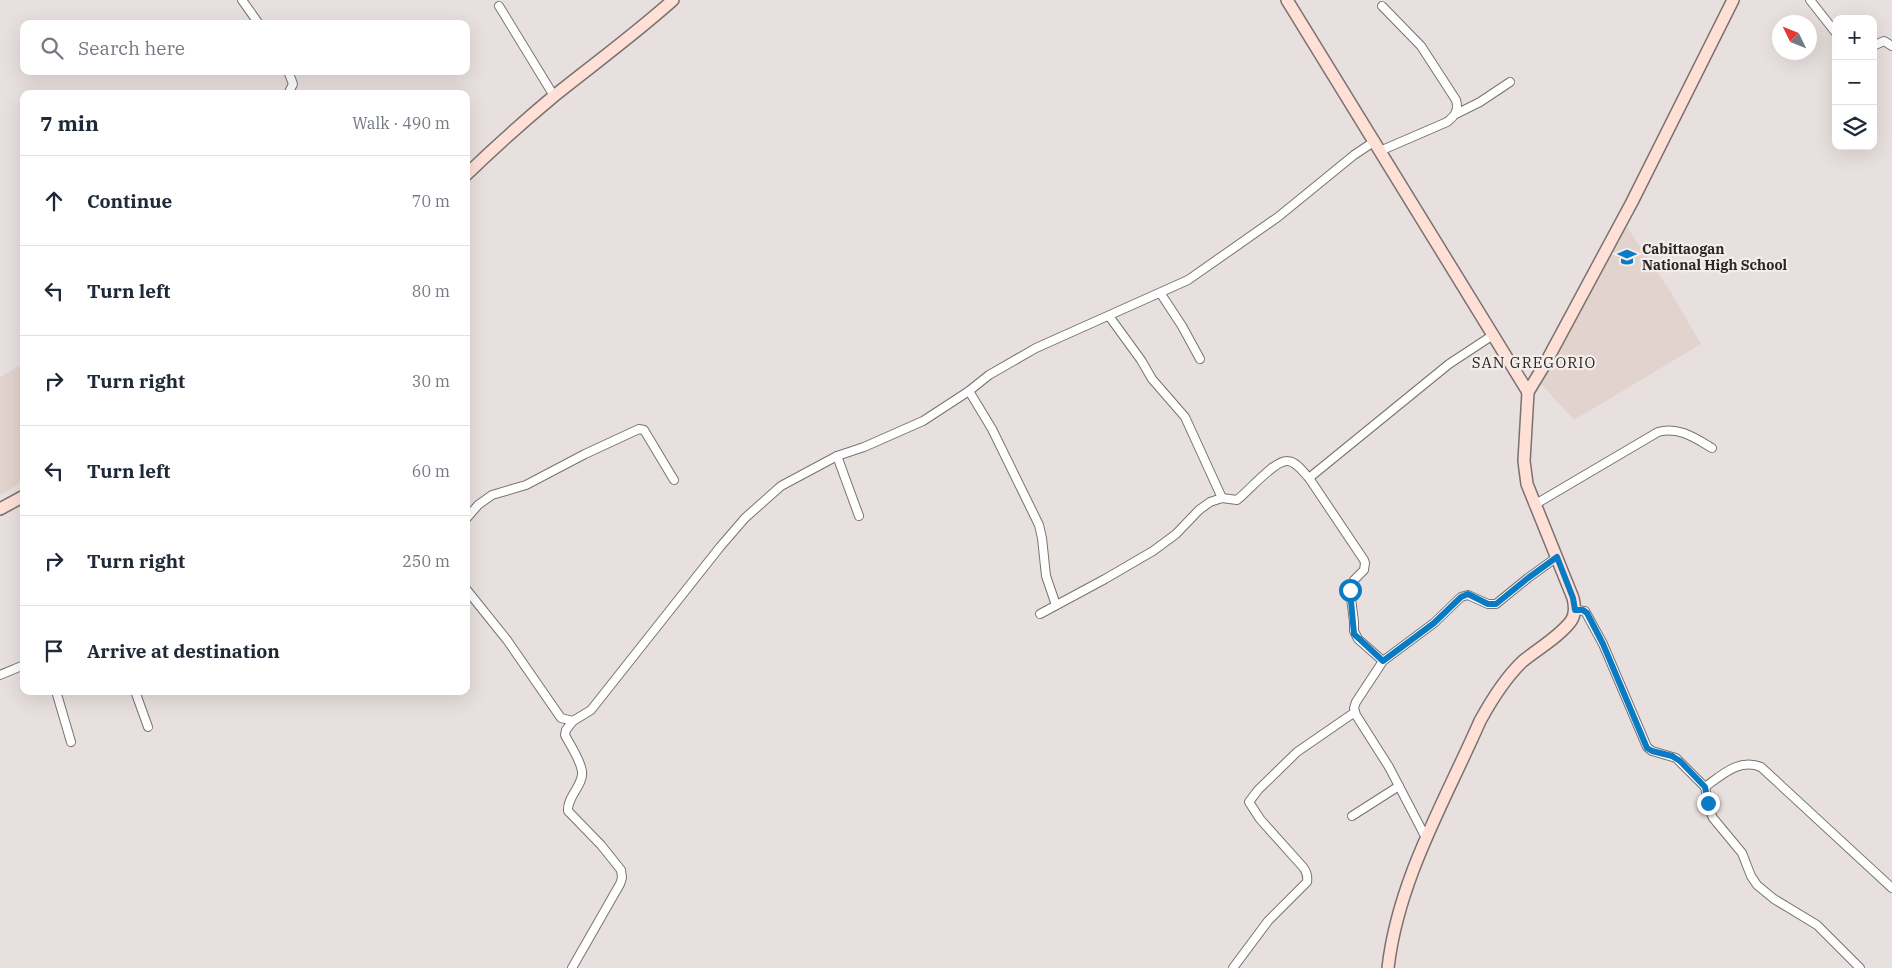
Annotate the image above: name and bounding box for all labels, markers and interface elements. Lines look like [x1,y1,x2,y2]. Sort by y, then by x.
north arrow [1772,15,1817,60]
map controls [1832,15,1877,150]
button: + [1832,15,1877,60]
search box [20,20,470,75]
icon: search [38,34,66,62]
text: Search here [78,36,185,60]
button: − [1832,60,1877,105]
button: layers [1832,105,1877,150]
text: 7 min [40,109,99,137]
text: Walk · 490 m [352,113,450,133]
icon: ahead [40,187,68,215]
text: Continue [87,189,172,213]
text: 70 m [412,191,450,211]
place label: Cabittaogan National High School [1642,240,1788,274]
school or university icon: Cabittaogan National High School [1616,246,1638,268]
icon: left [40,277,68,305]
text: Turn left [87,279,170,303]
text: 80 m [412,281,450,301]
district label: SAN GREGORIO [1472,353,1596,372]
icon: right [40,367,68,395]
text: Turn right [87,369,185,393]
text: 30 m [412,371,450,391]
icon: left [40,457,68,485]
text: Turn left [87,459,170,483]
text: 60 m [412,461,450,481]
icon: right [40,547,68,575]
text: Turn right [87,549,185,573]
text: 250 m [402,551,450,571]
route start [1339,579,1362,602]
icon: arrive [40,637,68,665]
text: Arrive at destination [87,639,280,663]
route end [1697,792,1720,815]

